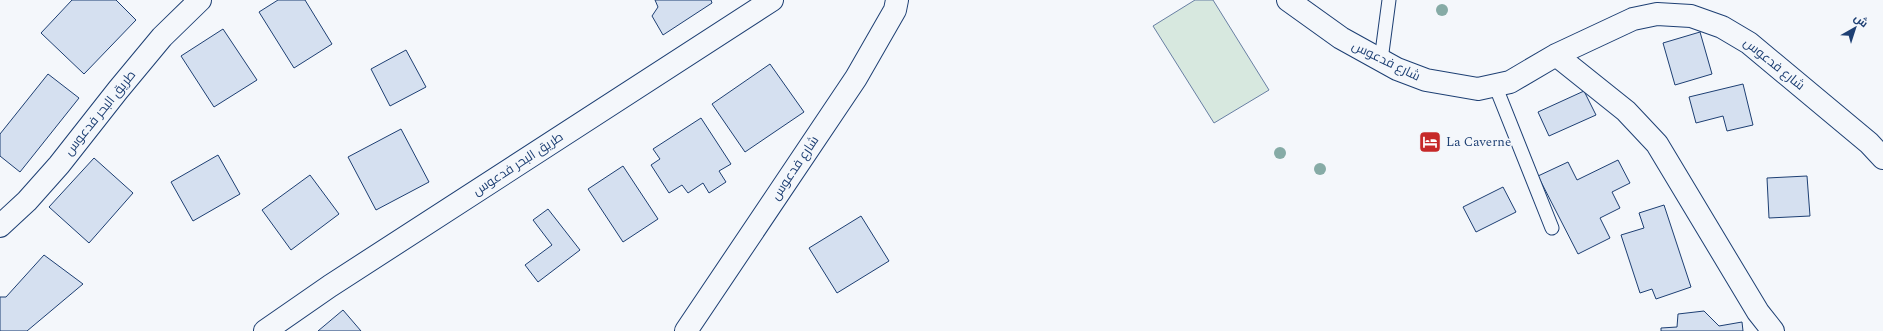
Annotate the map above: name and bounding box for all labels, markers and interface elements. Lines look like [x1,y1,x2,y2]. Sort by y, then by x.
north arrow [1835,8,1875,48]
text: ش [1850,10,1872,32]
street label: شارع فدعوس [1739,33,1809,95]
street label: شارع فدعوس [1348,36,1424,86]
street label: طريق البحر فدعوس [59,66,141,160]
street label: طريق البحر فدعوس [469,127,567,201]
hotel icon: La Caverne [1417,129,1443,155]
street label: شارع فدعوس [766,132,824,204]
place label: La Caverne [1446,132,1511,152]

